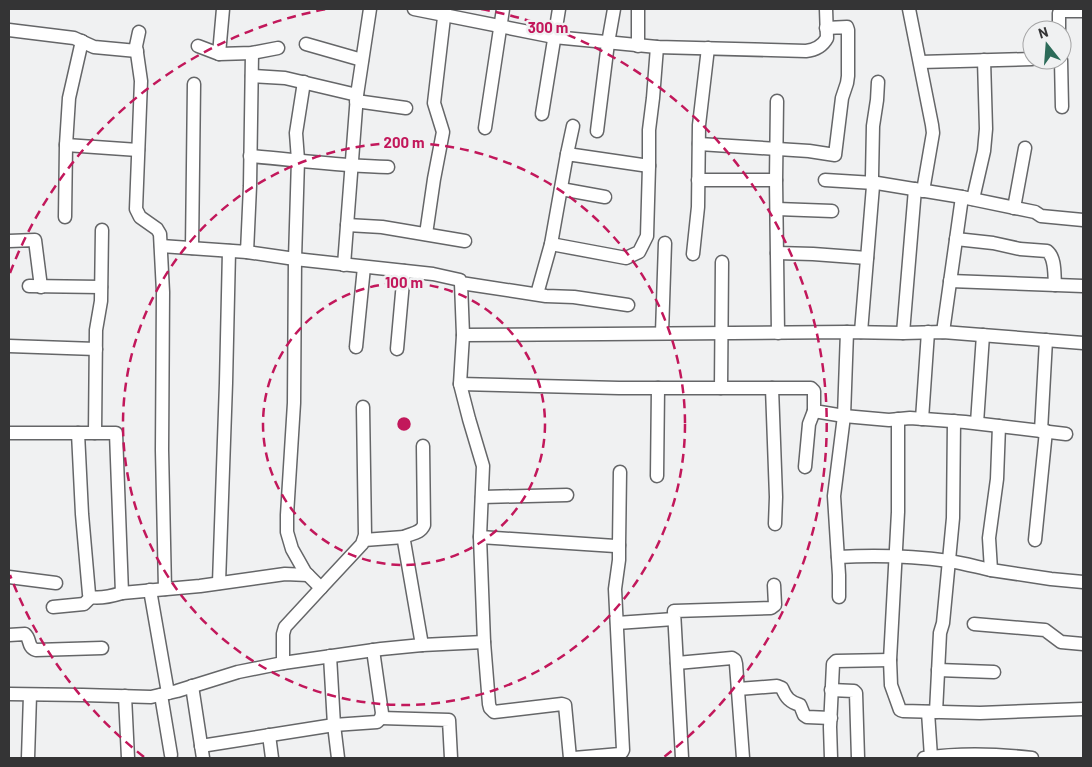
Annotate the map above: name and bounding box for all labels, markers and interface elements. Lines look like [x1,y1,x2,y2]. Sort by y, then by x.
text: 300 m [528,18,568,36]
north arrow [1022,20,1072,70]
text: N [1036,23,1050,42]
text: 200 m [383,133,425,151]
text: 100 m [385,273,423,291]
centre of rings [395,415,413,433]

